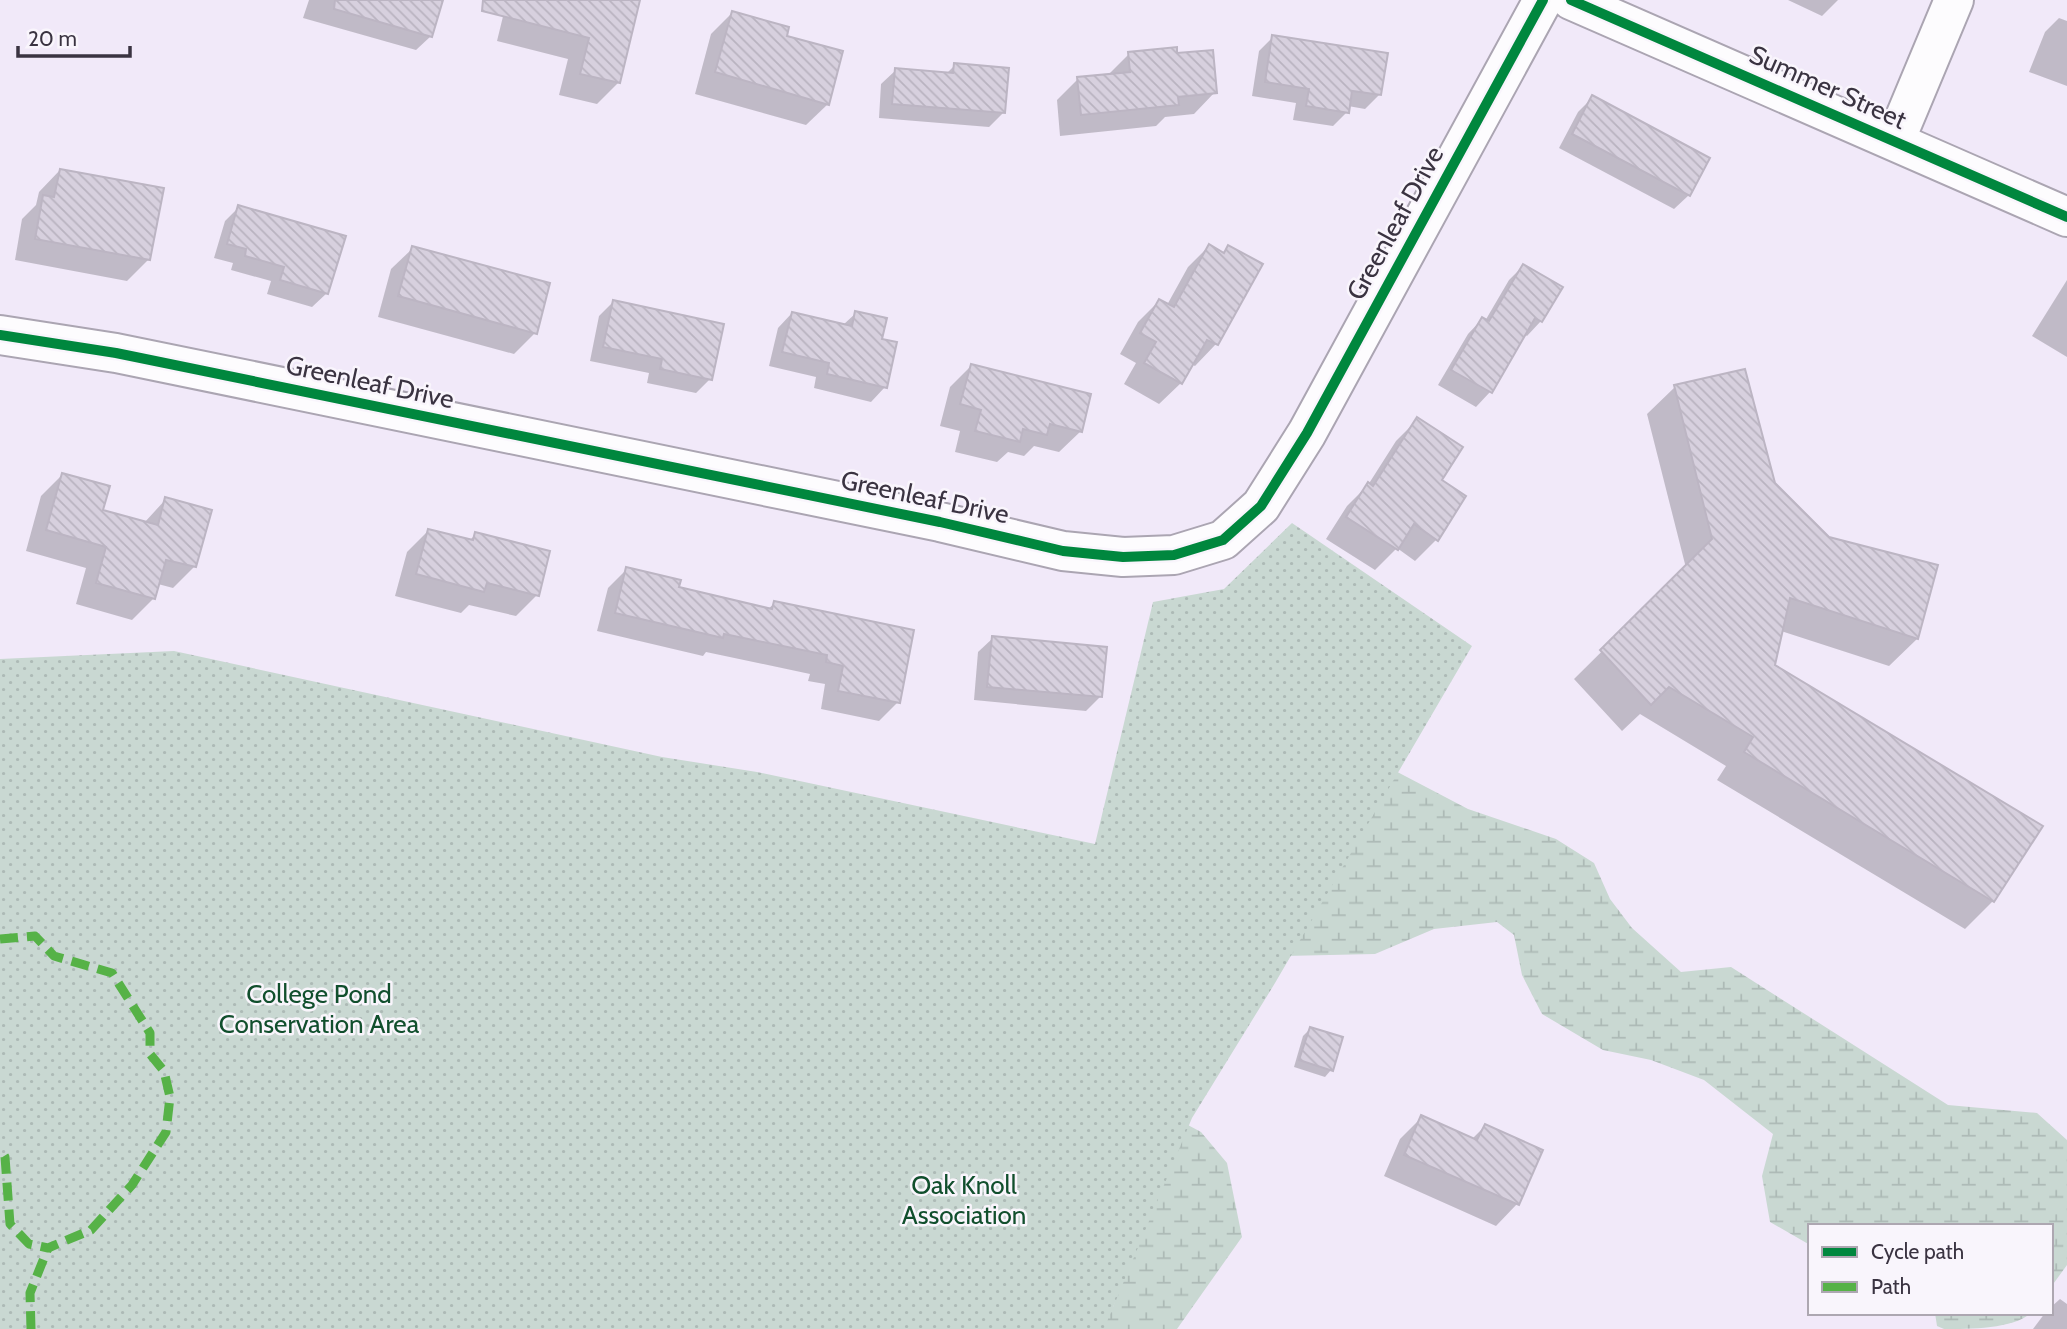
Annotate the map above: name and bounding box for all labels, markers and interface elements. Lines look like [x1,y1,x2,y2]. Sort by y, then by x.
scale bar [18,14,130,58]
text: 20 m [28,26,77,51]
street label: Summer Street [1745,38,1912,136]
street label: Greenleaf Drive [1340,141,1450,305]
street label: Greenleaf Drive [283,349,457,415]
street label: Greenleaf Drive [838,464,1012,530]
park label: College Pond Conservation Area [219,978,420,1040]
park label: Oak Knoll Association [902,1169,1026,1231]
legend [1808,1224,2053,1315]
text: Cycle path [1871,1239,1964,1264]
text: Path [1871,1274,1911,1299]

